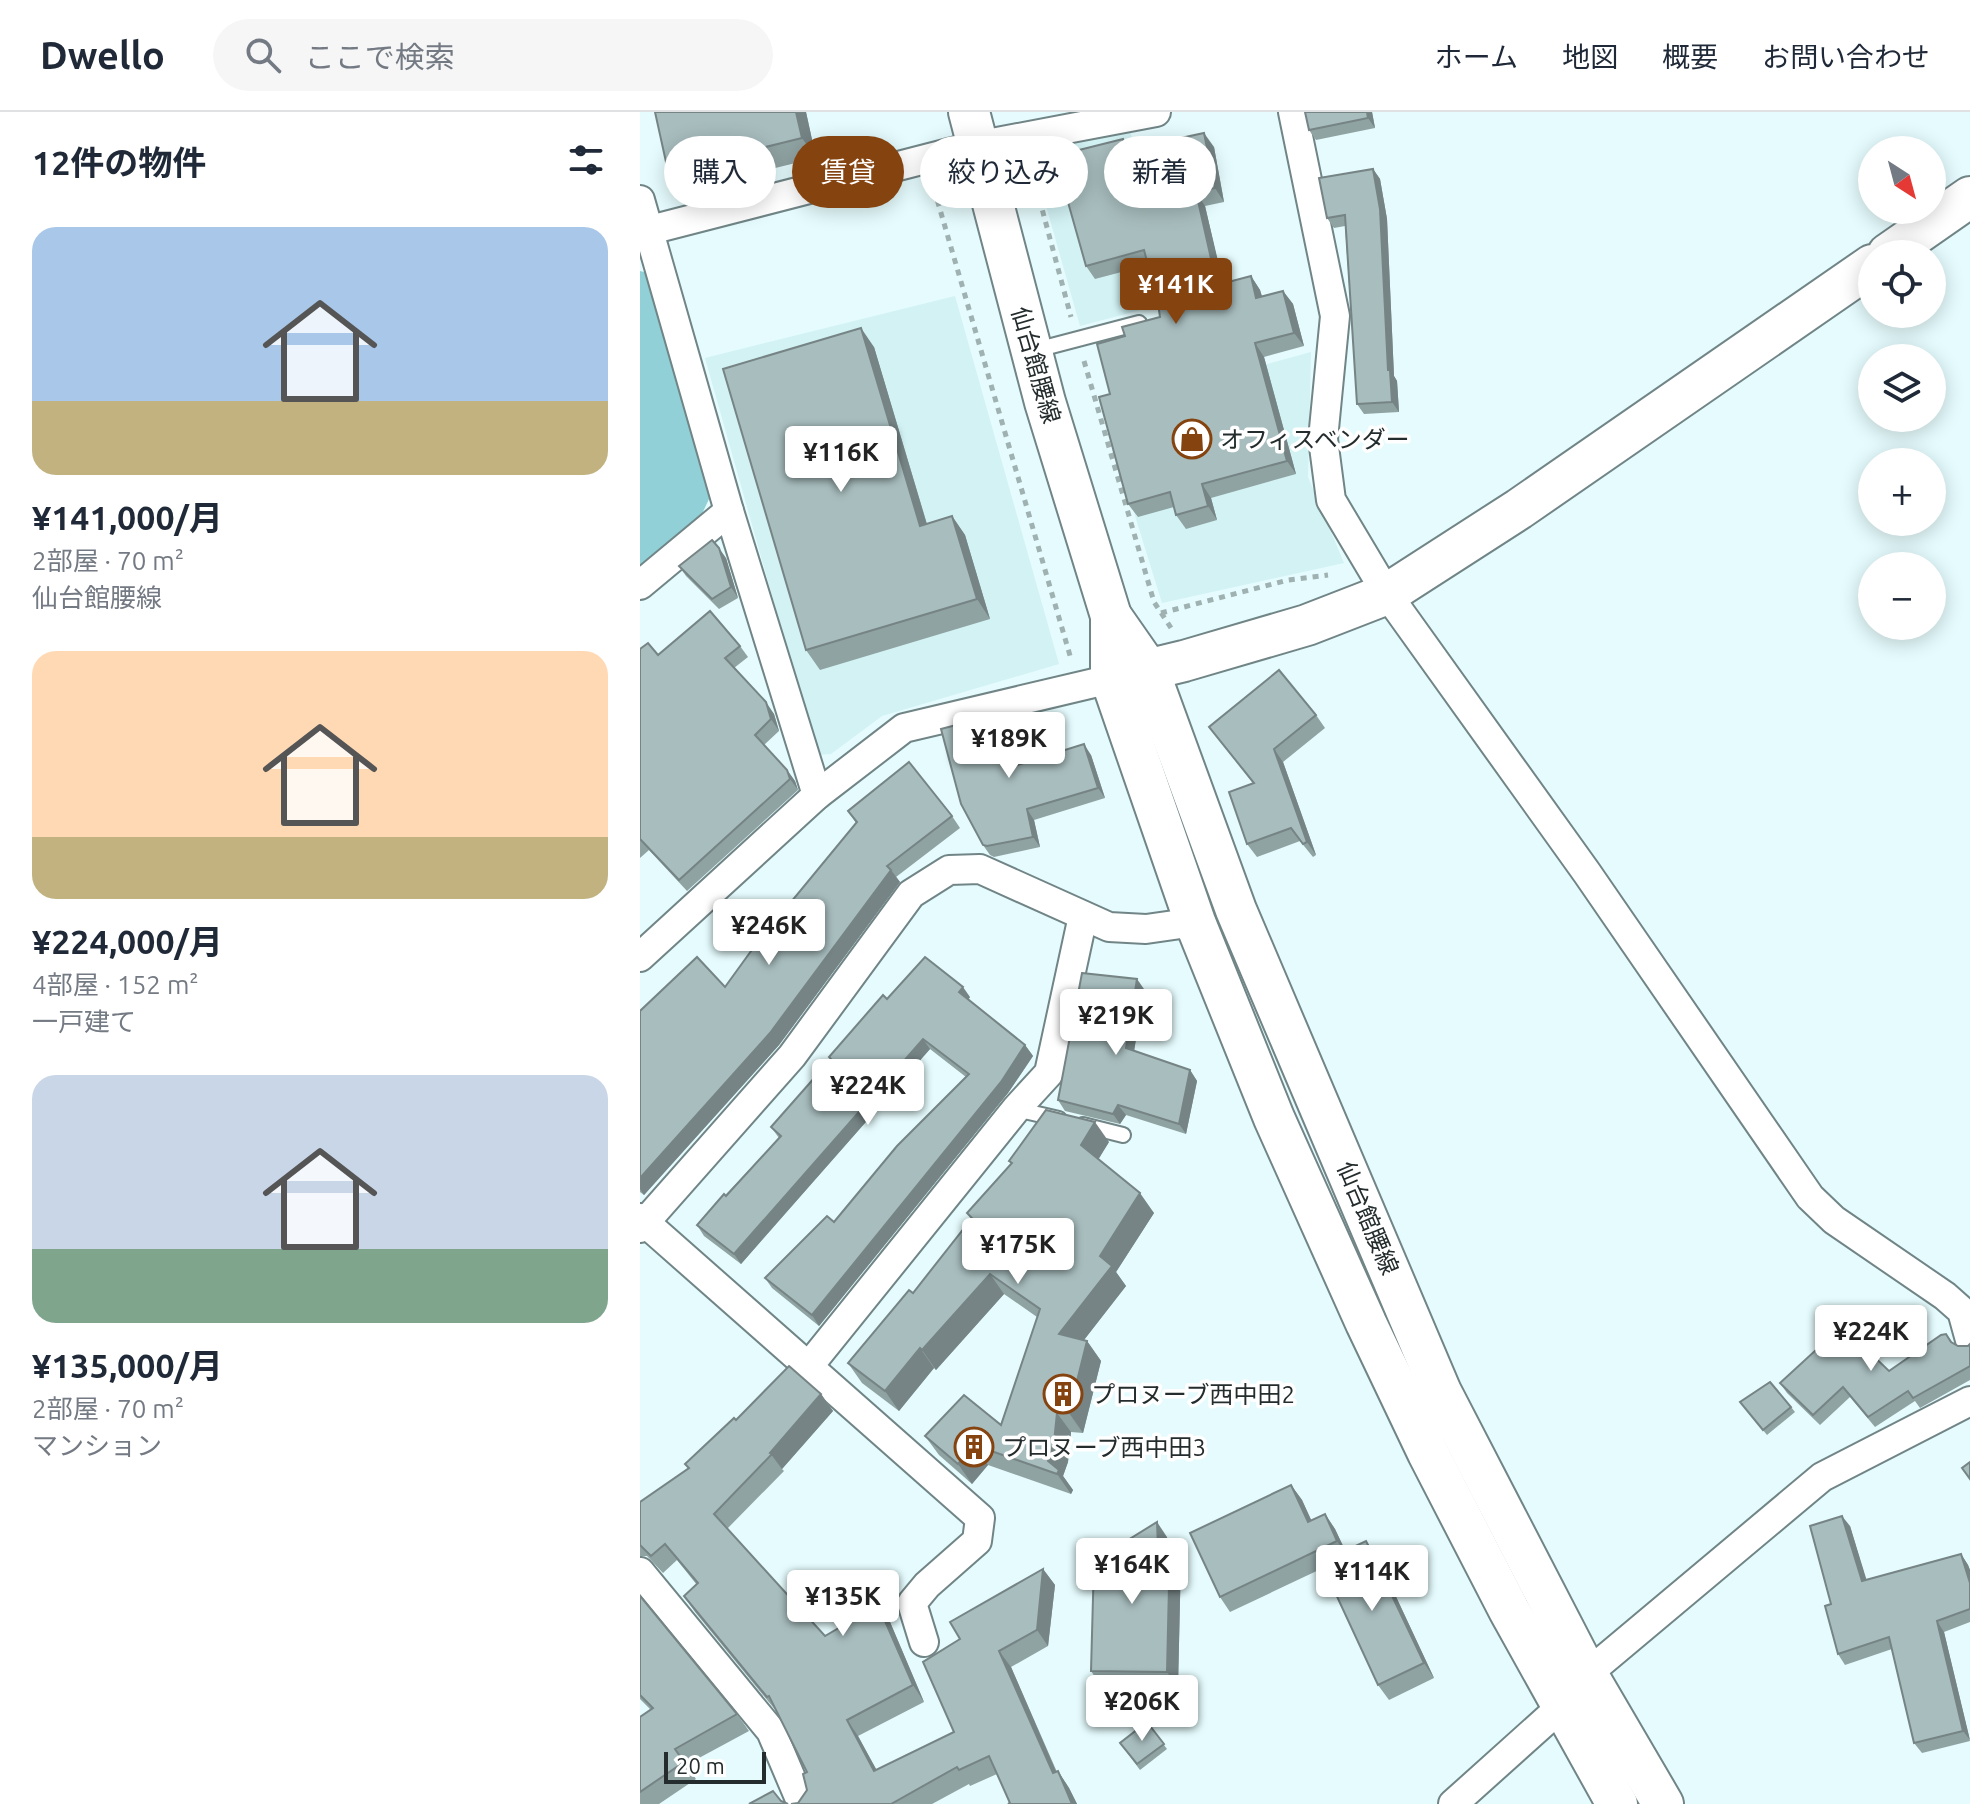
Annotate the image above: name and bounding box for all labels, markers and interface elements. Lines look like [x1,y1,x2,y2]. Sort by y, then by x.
search box [213,19,773,91]
icon: search [241,33,285,77]
text: Dwello [40,34,165,76]
text: ここで検索 [305,40,455,74]
text: ホーム [1435,41,1518,72]
text: 地図 [1562,41,1618,72]
text: 概要 [1662,41,1718,72]
text: お問い合わせ [1762,41,1930,72]
chip: 購入 [664,136,776,208]
chip: 賃貸 [792,136,904,208]
chip: 絞り込み [920,136,1088,208]
chip: 新着 [1104,136,1216,208]
north arrow [1858,136,1946,224]
map controls [1858,136,1946,640]
icon: filters [564,138,608,182]
text: 12件の物件 [32,143,206,181]
button: locate [1858,240,1946,328]
pin: ¥141K [1120,258,1232,326]
text: ¥141K [1138,269,1214,298]
icon: home [248,279,392,423]
street label: 仙台館腰線 [1006,304,1066,426]
button: layers [1858,344,1946,432]
shop icon: オフィスベンダー [1171,418,1213,460]
pin: ¥116K [785,426,897,494]
place label: オフィスベンダー [1220,426,1410,453]
text: ¥116K [803,437,879,466]
button: + [1858,448,1946,536]
text: ¥141,000/月 [32,498,223,536]
text: 2部屋 · 70 m² [32,546,184,575]
button: − [1858,552,1946,640]
text: 仙台館腰線 [32,583,162,612]
icon: home [248,703,392,847]
pin: ¥189K [953,712,1065,780]
text: ¥189K [971,723,1047,752]
pin: ¥246K [713,899,825,967]
text: ¥246K [731,910,807,939]
text: ¥224,000/月 [32,922,223,960]
text: 4部屋 · 152 m² [32,970,199,999]
pin: ¥219K [1060,989,1172,1057]
text: ¥219K [1078,1000,1154,1029]
text: 一戸建て [32,1007,136,1036]
pin: ¥224K [812,1059,924,1127]
text: ¥224K [830,1070,906,1099]
icon: home [248,1127,392,1271]
street label: 仙台館腰線 [1332,1157,1404,1279]
pin: ¥175K [962,1218,1074,1286]
text: ¥175K [980,1229,1056,1258]
pin: ¥224K [1815,1305,1927,1373]
text: ¥224K [1833,1316,1909,1345]
text: ¥135,000/月 [32,1346,223,1384]
building icon: プロヌーブ西中田2 [1042,1373,1084,1415]
place label: プロヌーブ西中田2 [1091,1381,1295,1408]
text: 2部屋 · 70 m² [32,1394,184,1423]
building icon: プロヌーブ西中田3 [953,1426,995,1468]
text: マンション [32,1431,162,1460]
place label: プロヌーブ西中田3 [1002,1434,1206,1461]
pin: ¥164K [1076,1538,1188,1606]
pin: ¥114K [1316,1545,1428,1613]
text: ¥164K [1094,1549,1170,1578]
text: ¥114K [1334,1556,1410,1585]
pin: ¥135K [787,1570,899,1638]
text: ¥135K [805,1581,881,1610]
pin: ¥206K [1086,1675,1198,1743]
text: ¥206K [1104,1686,1180,1715]
scale bar [664,1748,766,1784]
text: 20 m [676,1753,725,1778]

